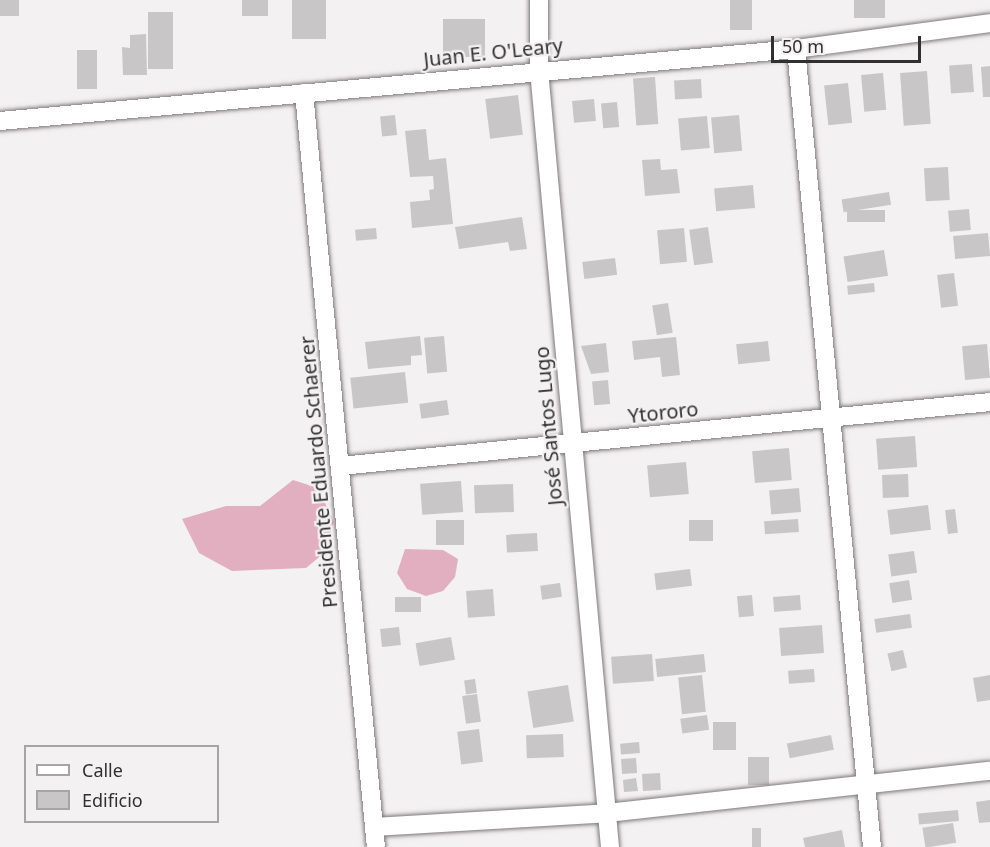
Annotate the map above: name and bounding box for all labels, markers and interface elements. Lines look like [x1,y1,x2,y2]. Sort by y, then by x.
scale bar [774,24,924,62]
street label: Juan E. O'Leary [422,33,564,71]
text: 50 m [782,34,824,58]
street label: Presidente Eduardo Schaerer [294,335,342,609]
street label: José Santos Lugo [529,345,567,507]
street label: Ytororo [627,396,699,428]
legend [24,745,219,823]
text: Calle [82,758,123,782]
text: Edificio [82,788,143,812]

